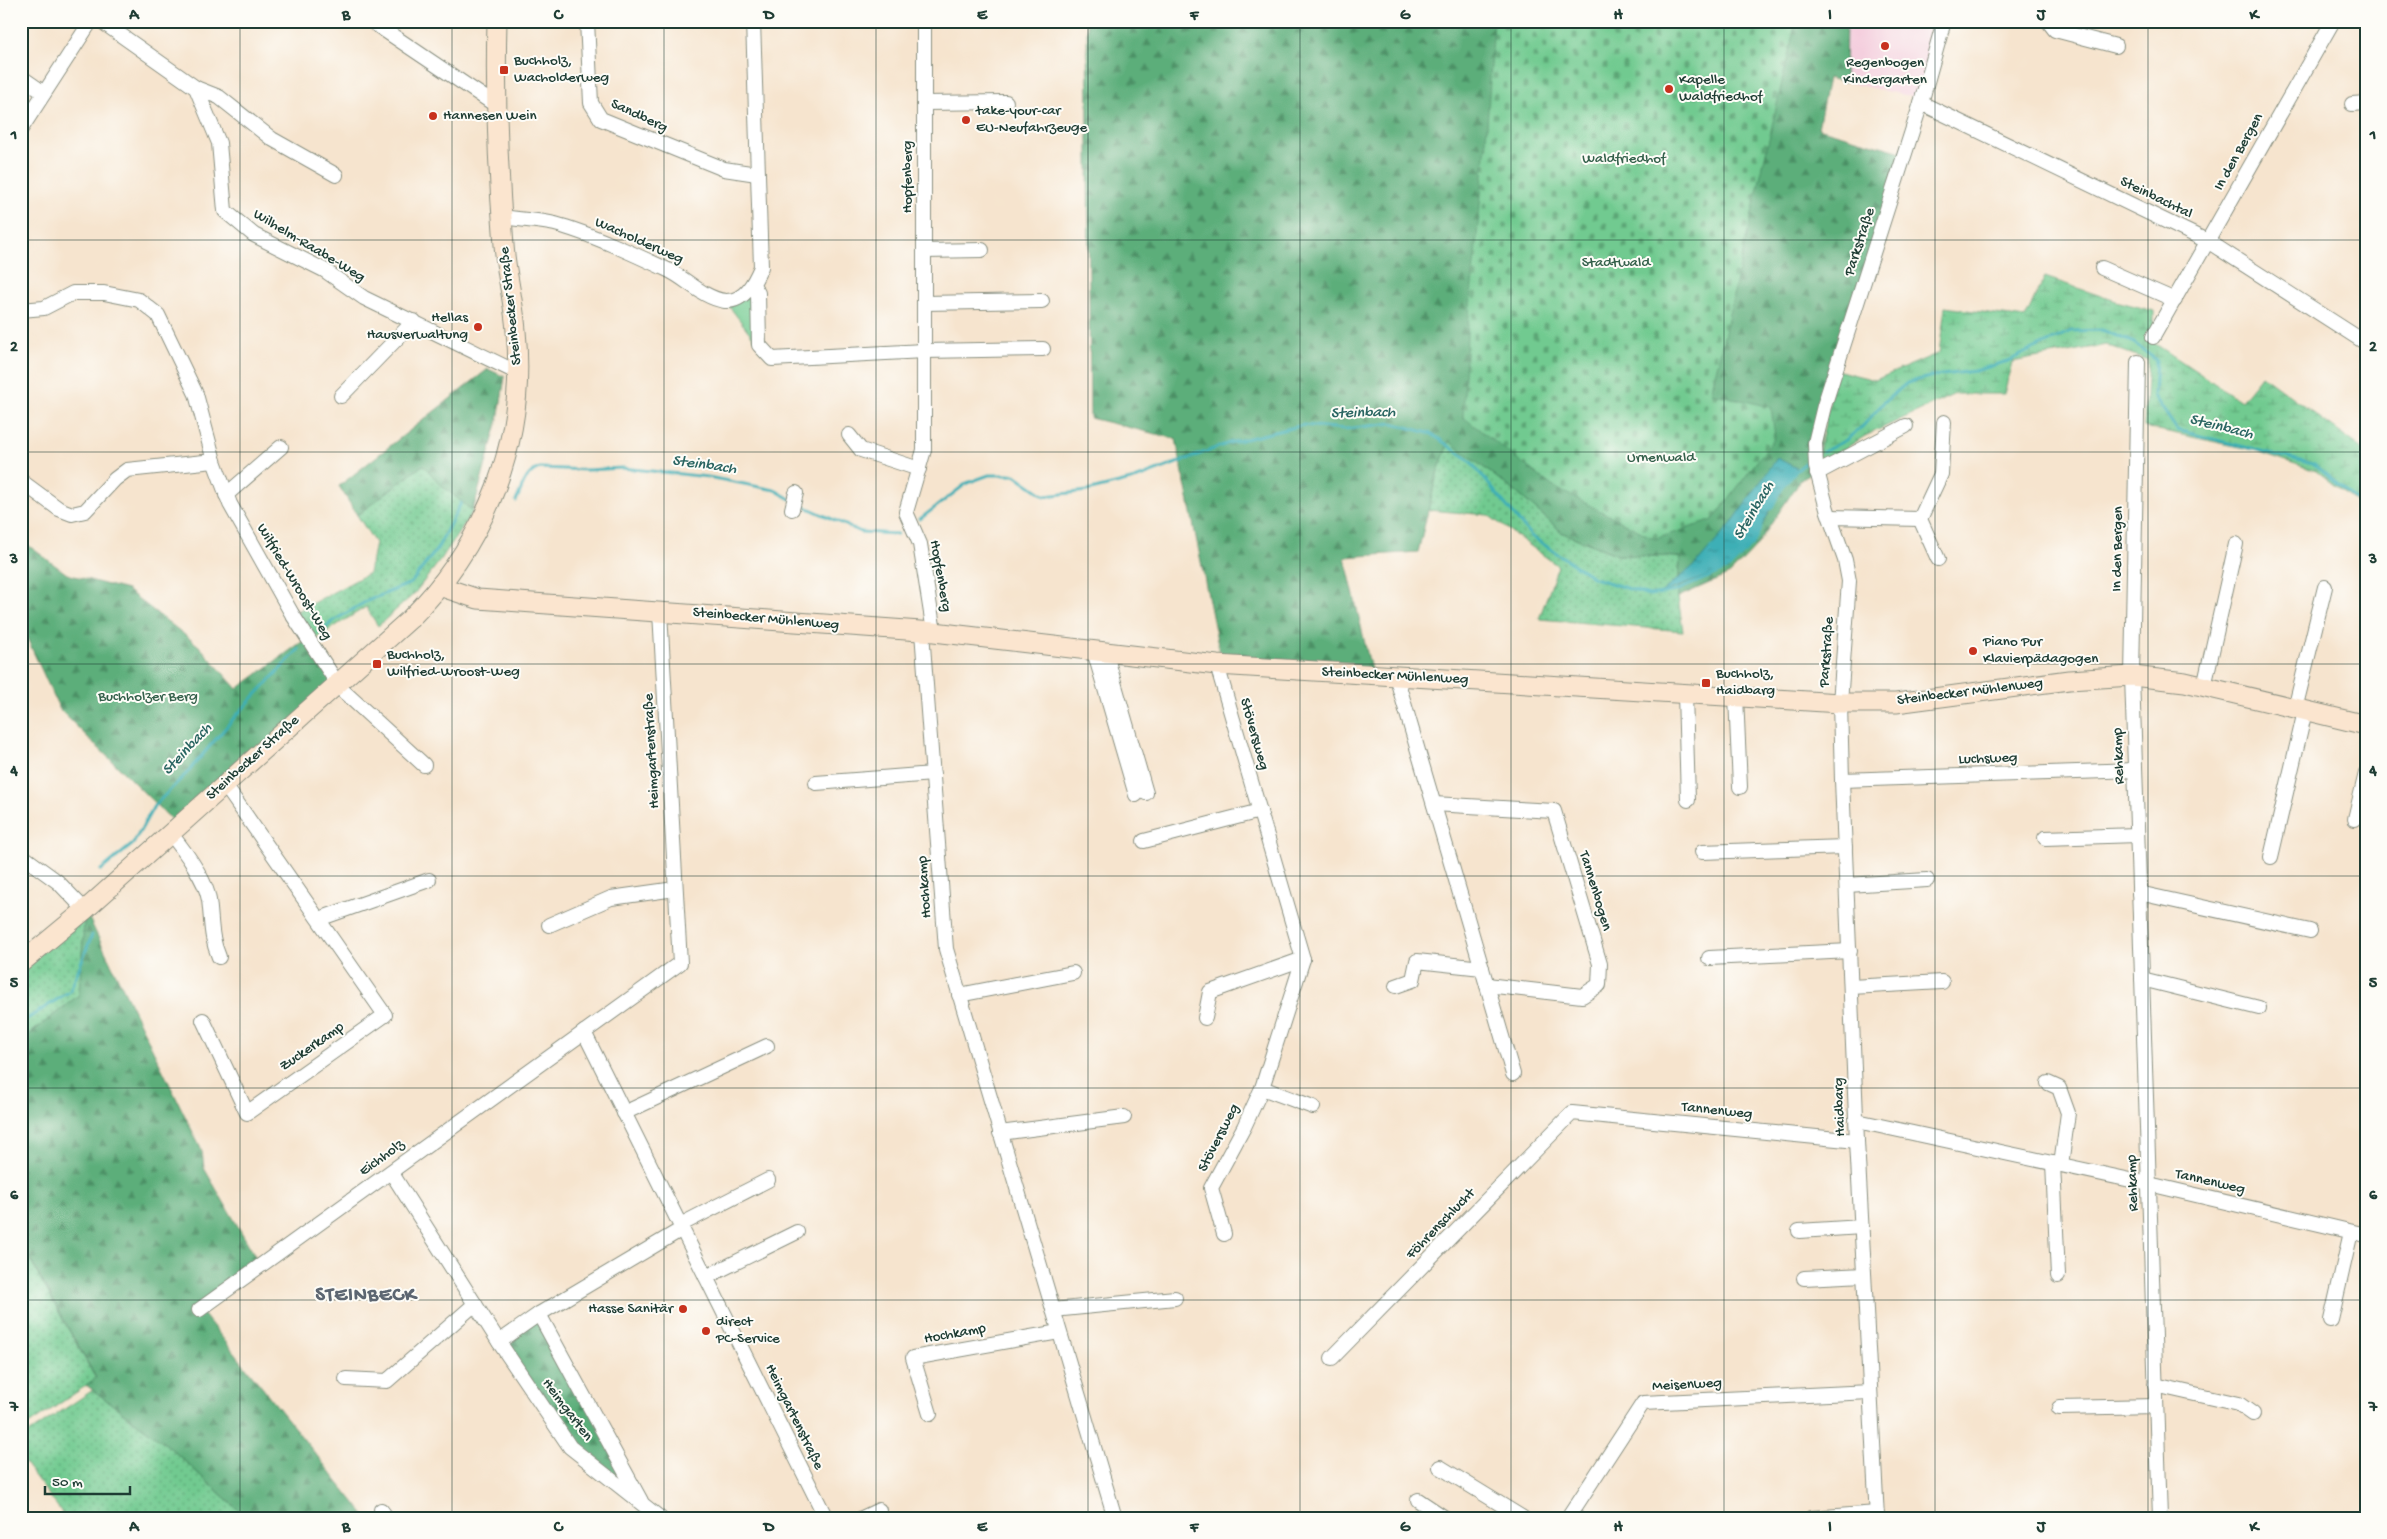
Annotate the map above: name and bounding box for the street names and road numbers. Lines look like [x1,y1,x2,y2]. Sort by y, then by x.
street label: Sandberg [608,95,670,137]
street label: In den Bergen [2210,110,2268,194]
street label: Hopfenberg [899,141,917,213]
street label: Steinbachtal [2117,173,2195,223]
street label: Wilhelm-Raabe-Weg [250,205,368,287]
street label: Parkstraße [1840,205,1880,279]
street label: Wacholderweg [592,213,686,269]
street label: Steinbecker Straße [496,246,526,366]
street label: In den Bergen [2108,506,2128,592]
street label: Wilfried-Wroost-Weg [252,520,336,644]
street label: Hopfenberg [925,539,955,613]
street label: Steinbecker Mühlenweg [692,604,840,634]
street label: Parkstraße [1815,616,1838,689]
street label: Steinbecker Mühlenweg [1321,663,1469,689]
street label: Steinbecker Mühlenweg [1896,674,2044,710]
street label: Heimgartenstraße [640,693,664,809]
street label: Stöversweg [1235,696,1273,772]
street label: Steinbecker Straße [203,711,303,804]
street label: Rehkamp [2109,727,2129,785]
street label: Luchsweg [1958,749,2018,769]
street label: Tannenbogen [1574,848,1616,933]
street label: Hochkamp [914,855,936,919]
street label: Zuckerkamp [276,1018,348,1076]
street label: Haidbarg [1830,1077,1850,1137]
street label: Tannenweg [1680,1098,1753,1124]
street label: Stöversweg [1194,1101,1244,1175]
street label: Eichholz [356,1135,408,1180]
street label: Rehkamp [2123,1154,2143,1212]
street label: Tannenweg [2172,1165,2247,1199]
street label: Föhrenschlucht [1402,1183,1481,1264]
street label: Hochkamp [923,1320,988,1348]
street label: Heimgartenstraße [761,1361,828,1473]
street label: Meisenweg [1652,1374,1722,1396]
street label: Heimgarten [538,1375,596,1445]

